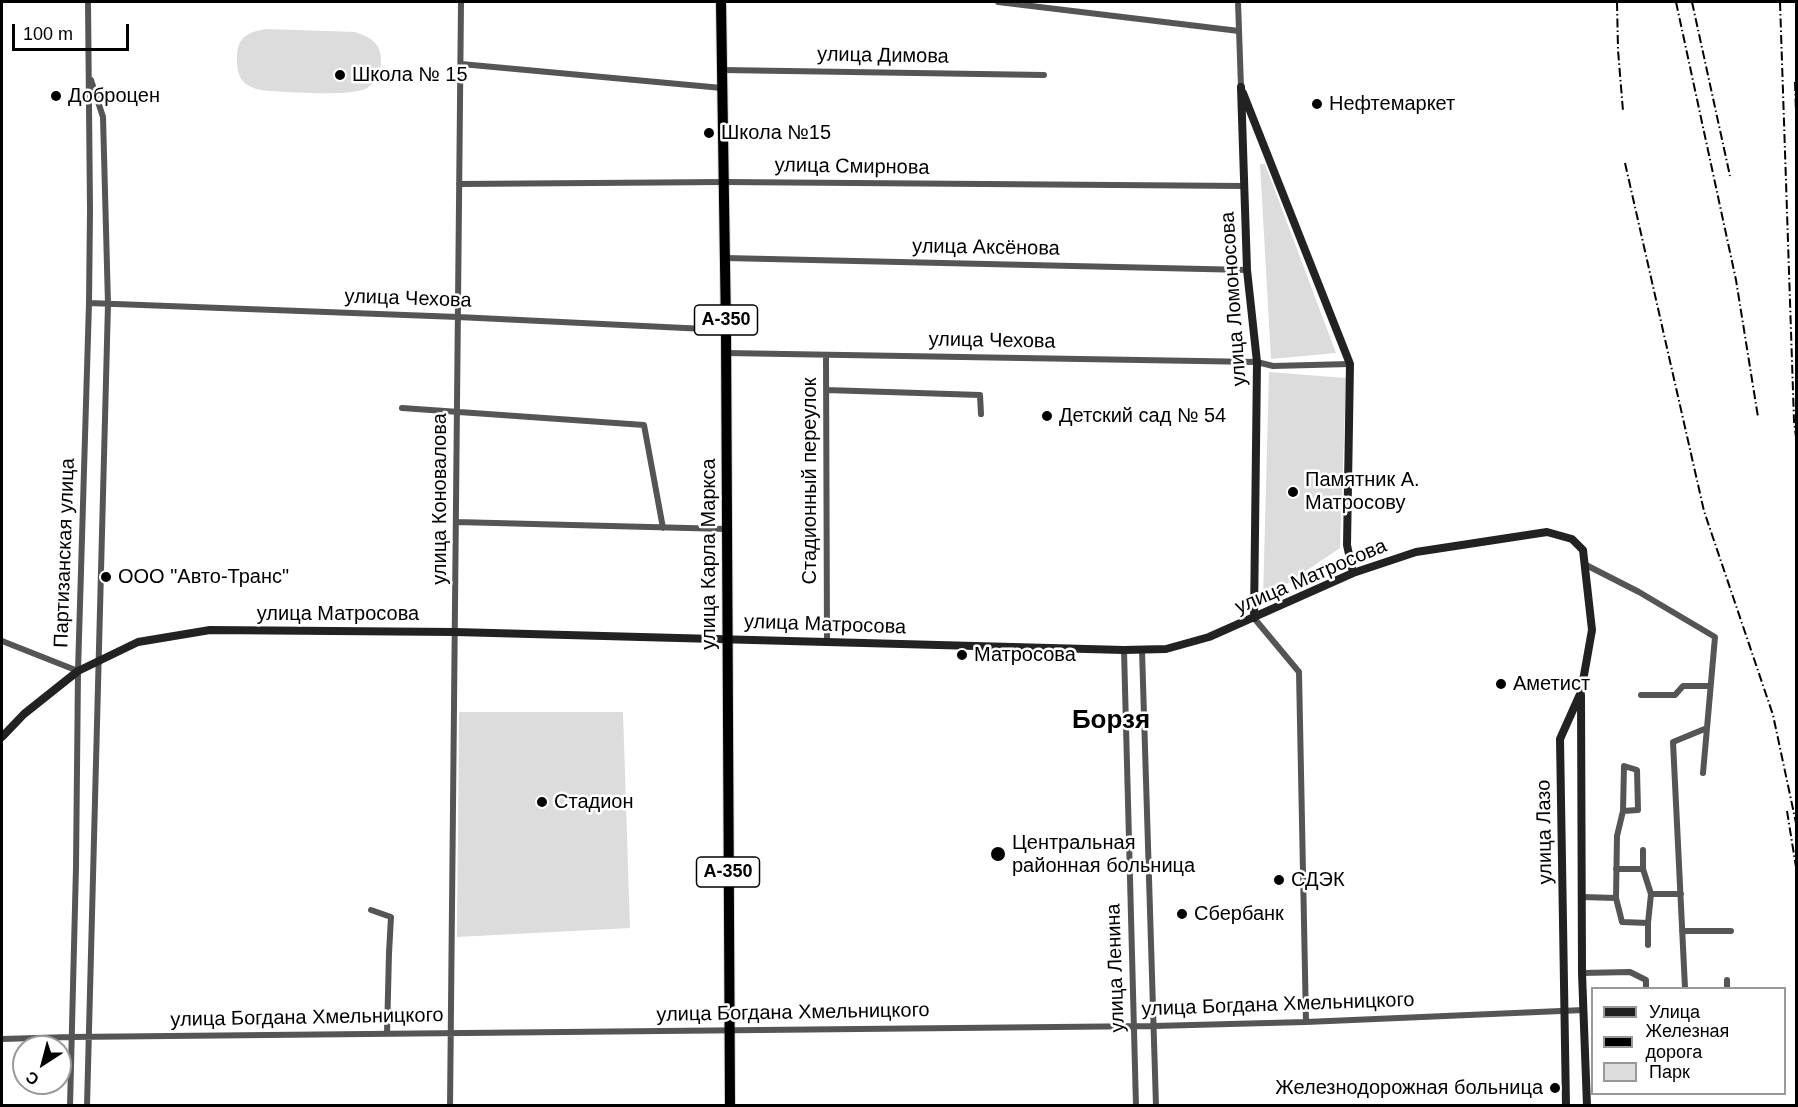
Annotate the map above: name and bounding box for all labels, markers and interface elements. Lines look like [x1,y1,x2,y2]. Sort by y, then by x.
scale bar [15,12,132,50]
text: 100 m [23,24,73,44]
street label: улица Димова [817,43,949,69]
place label: Школа № 15 [352,63,468,87]
marker: Школа № 15 [333,68,347,82]
place label: Доброцен [68,84,160,108]
marker: Доброцен [49,89,63,103]
place label: Нефтемаркет [1329,92,1455,116]
marker: Нефтемаркет [1310,97,1324,111]
place label: Школа №15 [721,121,831,145]
marker: Школа №15 [702,126,716,140]
street label: улица Смирнова [774,154,930,180]
street label: улица Ломоносова [1216,211,1252,387]
street label: улица Аксёнова [912,235,1060,261]
street label: улица Чехова [344,285,472,313]
road number: А-350 [694,305,758,335]
street label: улица Чехова [928,328,1056,354]
street label: Стадионный переулок [798,378,822,584]
place label: Детский сад № 54 [1059,404,1226,428]
marker: Детский сад № 54 [1040,409,1054,423]
street label: улица Коновалова [428,413,452,585]
street label: Партизанская улица [50,458,80,648]
street label: улица Карла Маркса [697,458,721,650]
place label: Памятник А. Матросову [1305,468,1420,515]
marker: Памятник А. Матросову [1286,485,1300,499]
street label: улица Матросова [1232,534,1390,620]
place label: ООО "Авто-Транс" [118,565,289,589]
marker: ООО "Авто-Транс" [99,570,113,584]
street label: улица Матросова [257,602,419,626]
street label: улица Матросова [743,610,907,640]
place label: Матросова [974,643,1076,667]
marker: Матросова [955,648,969,662]
place label: Аметист [1513,672,1590,696]
marker: Аметист [1494,677,1508,691]
district label: Борзя [1072,705,1150,737]
street label: улица Лазо [1532,779,1558,885]
place label: Стадион [554,790,634,814]
marker: Стадион [535,795,549,809]
place label: Центральная районная больница [1012,831,1195,878]
marker: Центральная районная больница [989,845,1007,863]
road number: А-350 [696,857,760,887]
place label: СДЭК [1291,868,1345,892]
marker: СДЭК [1272,873,1286,887]
place label: Сбербанк [1194,902,1284,926]
street label: улица Ленина [1102,903,1130,1033]
marker: Сбербанк [1175,907,1189,921]
legend [1591,987,1786,1095]
street label: улица Богдана Хмельницкого [1141,988,1415,1022]
street label: улица Богдана Хмельницкого [656,999,930,1027]
text: Улица [1649,1002,1700,1022]
street label: улица Богдана Хмельницкого [170,1004,444,1032]
text: Железная дорога [1645,1021,1729,1062]
north arrow [12,1035,72,1095]
text: Парк [1649,1062,1690,1082]
text: С [23,1068,42,1089]
place label: Железнодорожная больница [1275,1076,1543,1100]
marker: Железнодорожная больница [1548,1081,1562,1095]

